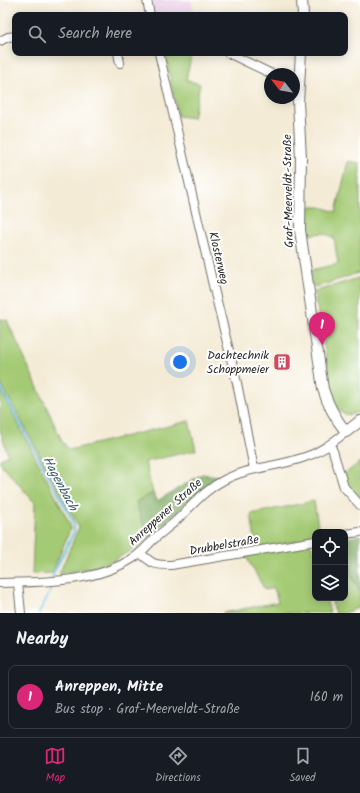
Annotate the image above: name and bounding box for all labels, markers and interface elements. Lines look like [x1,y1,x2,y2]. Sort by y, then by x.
search box [12,12,348,56]
text: Search here [58,22,132,46]
icon: search [26,23,48,45]
north arrow [264,68,300,104]
street label: Graf-Meerveldt-Straße [278,133,299,248]
street label: Klosterweg [203,230,234,287]
pin: 1 [309,312,335,345]
place label: Dachtechnik Schoppmeier [207,346,270,379]
your location [170,352,190,372]
building icon: Dachtechnik Schoppmeier [272,352,292,372]
water label: Hagenbach [36,453,83,516]
street label: Anreppener Straße [124,474,207,551]
map controls [312,529,348,601]
button: locate [312,529,348,565]
street label: Drubbelstraße [188,530,261,561]
button: layers [312,565,348,601]
text: Nearby [16,626,68,653]
text: Anreppen, Mitte [55,675,163,699]
text: 1 [28,687,32,708]
text: 160 m [310,687,343,708]
text: Bus stop · Graf-Meerveldt-Straße [55,699,240,720]
tab: Map [44,745,66,787]
tab: Directions [155,745,201,787]
tab: Saved [290,745,316,787]

